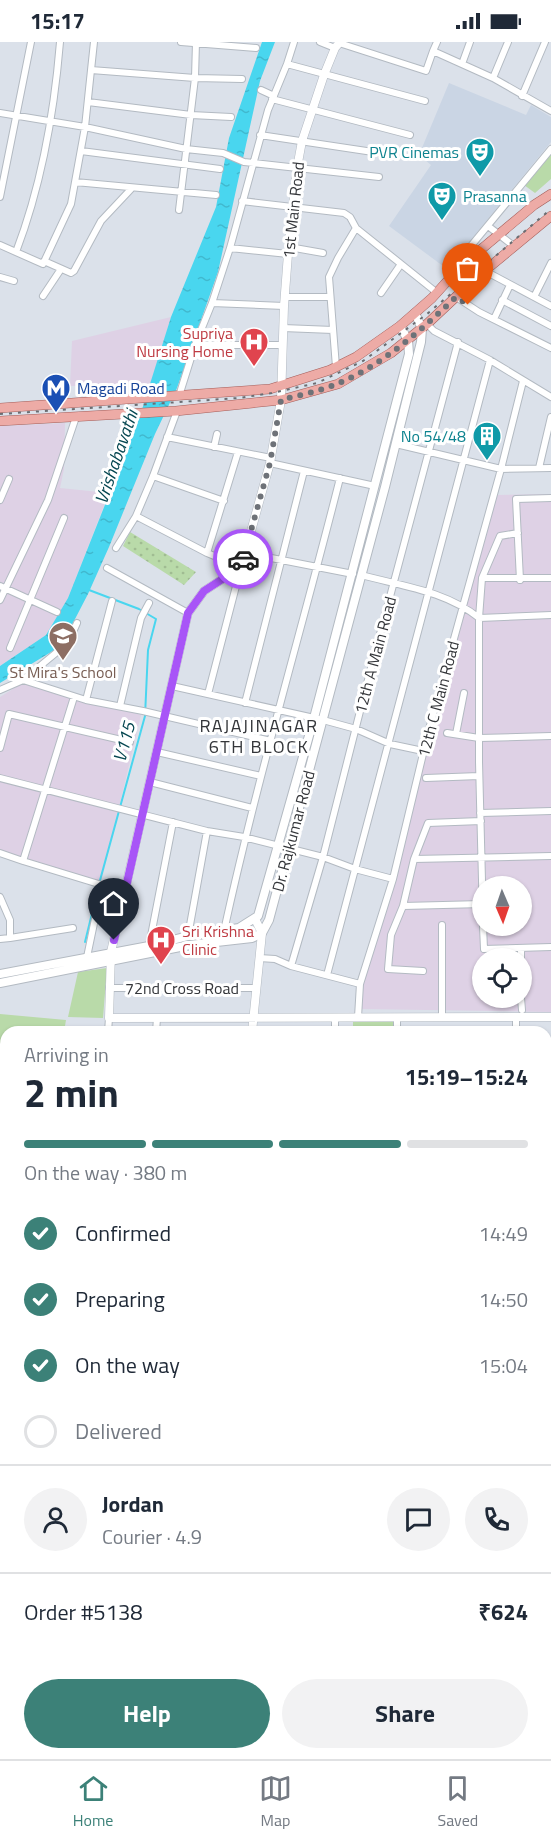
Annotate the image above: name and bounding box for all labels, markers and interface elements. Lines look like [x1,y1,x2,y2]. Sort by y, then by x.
text: 15:17 [30,4,85,38]
theatre icon: PVR Cinemas [464,136,496,178]
place label: PVR Cinemas [369,140,459,164]
street label: 1st Main Road [276,160,310,260]
theatre icon: Prasanna [426,180,458,222]
place label: Prasanna [463,184,527,208]
pin [442,243,493,305]
icon: bag [451,252,484,285]
place label: Supriya Nursing Home [136,321,233,363]
hospital icon: Supriya Nursing Home [238,326,270,368]
metro station icon: Magadi Road [40,372,72,414]
place label: Magadi Road [77,376,165,400]
water label: Vrishabavathi [87,404,145,508]
building icon: No 54/48 [471,420,503,462]
place label: No 54/48 [401,424,466,448]
courier [213,529,273,589]
icon: car [227,543,260,576]
street label: 12th A Main Road [348,594,402,716]
school or university icon: St Mira's School [47,620,79,662]
street label: 12th C Main Road [411,638,465,760]
place label: St Mira's School [9,660,117,684]
district label: RAJAJINAGAR 6TH BLOCK [199,712,319,760]
water label: V115 [106,717,143,765]
street label: Dr. Rajkumar Road [265,768,321,894]
north arrow [472,876,532,936]
map controls [472,876,532,1008]
pin [88,878,139,940]
icon: home [97,887,130,920]
place label: Sri Krishna Clinic [182,919,254,961]
hospital icon: Sri Krishna Clinic [145,924,177,966]
button: locate [472,948,532,1008]
street label: 72nd Cross Road [125,976,239,1000]
text: Arriving in [24,1039,109,1070]
text: 15:19–15:24 [405,1060,528,1094]
text: 2 min [24,1063,119,1122]
text: On the way · 380 m [24,1157,187,1188]
text: Confirmed [75,1216,171,1250]
icon: check [24,1217,57,1250]
text: 14:49 [479,1218,528,1249]
text: Preparing [75,1282,165,1316]
icon: check [24,1283,57,1316]
text: 14:50 [479,1284,528,1315]
text: On the way [75,1348,180,1382]
icon: check [24,1349,57,1382]
text: 15:04 [479,1350,528,1381]
text: Delivered [75,1414,162,1448]
text: Jordan [102,1487,164,1521]
button: person [24,1488,87,1551]
button: chat [387,1488,450,1551]
button: phone [465,1488,528,1551]
text: Courier · 4.9 [102,1521,202,1552]
text: Order #5138 [24,1595,143,1629]
text: ₹624 [478,1595,528,1629]
button: Help [24,1679,270,1748]
button: Share [282,1679,528,1748]
tab: Home [73,1772,113,1832]
tab: Map [259,1772,292,1832]
tab: Saved [437,1772,478,1832]

